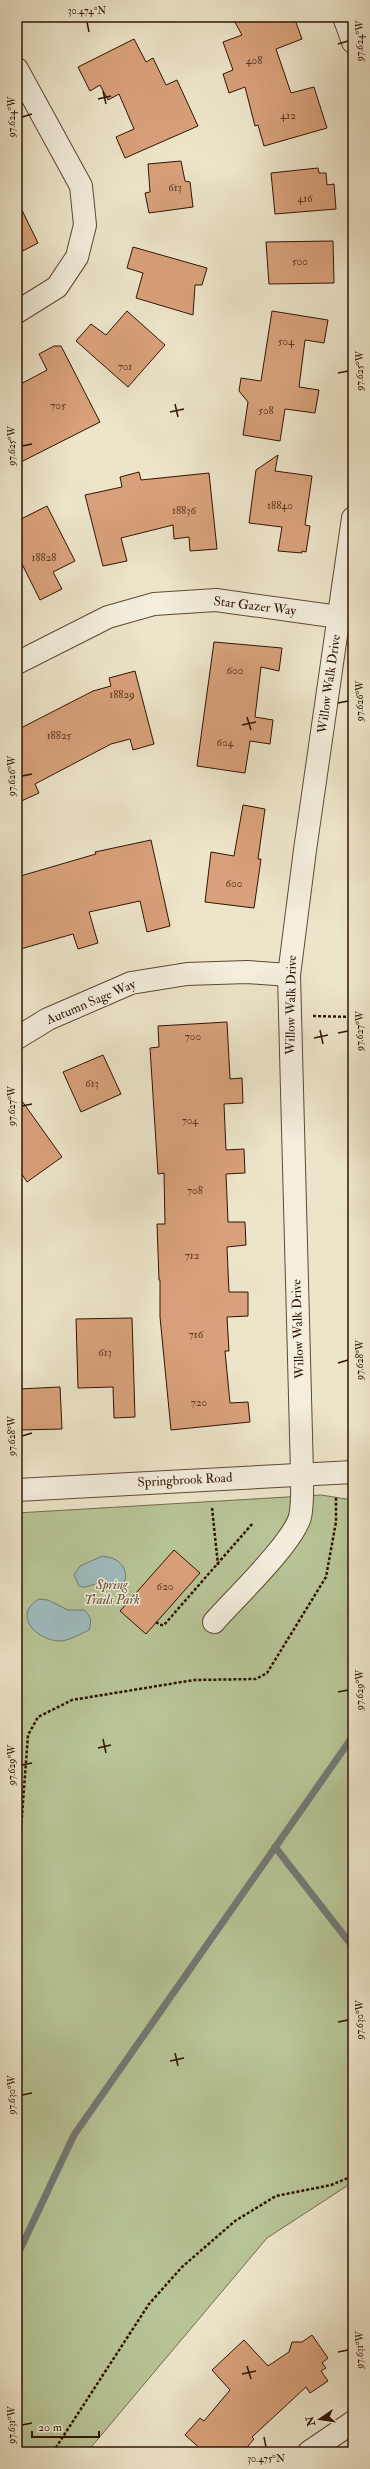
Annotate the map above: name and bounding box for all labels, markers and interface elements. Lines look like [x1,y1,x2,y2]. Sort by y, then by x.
text: 30.474°N [68,5,106,17]
text: 97.624°W [354,20,366,62]
house number: 408 [246,54,262,67]
text: 97.624°W [6,96,18,138]
house number: 412 [280,109,296,122]
house number: 613 [168,181,182,194]
house number: 416 [297,192,314,205]
house number: 500 [292,255,308,268]
house number: 504 [278,335,295,348]
text: 97.625°W [354,350,366,392]
house number: 701 [118,360,132,373]
house number: 705 [50,399,66,412]
house number: 508 [258,404,274,417]
text: 97.625°W [6,425,18,467]
house number: 18840 [267,499,293,512]
house number: 18836 [172,504,197,517]
house number: 18828 [32,551,57,564]
street label: Star Gazer Way [213,593,297,620]
street label: Willow Walk Drive [314,633,344,735]
house number: 600 [227,664,244,677]
text: 97.626°W [354,680,366,722]
house number: 18829 [109,688,135,701]
house number: 18825 [47,729,71,742]
house number: 604 [216,736,235,749]
text: 97.626°W [6,755,18,797]
house number: 600 [226,877,243,890]
street label: Willow Walk Drive [282,954,300,1056]
street label: Autumn Sage Way [43,976,139,1029]
text: 97.627°W [354,1010,366,1052]
house number: 700 [185,1030,202,1043]
house number: 613 [85,1077,99,1090]
text: 97.627°W [6,1085,18,1127]
house number: 704 [182,1114,199,1127]
house number: 708 [187,1184,203,1197]
house number: 712 [185,1249,200,1262]
street label: Willow Walk Drive [288,1278,308,1380]
house number: 716 [189,1328,205,1341]
text: 97.628°W [354,1339,366,1381]
house number: 613 [98,1346,112,1359]
house number: 720 [191,1396,207,1409]
text: 97.628°W [6,1415,18,1457]
street label: Springbrook Road [137,1469,233,1491]
park label: Spring Trails Park [84,1577,140,1608]
house number: 620 [157,1580,174,1593]
text: 97.629°W [354,1669,366,1711]
text: 97.629°W [6,1744,18,1786]
text: 97.630°W [354,2000,366,2041]
text: 97.630°W [6,2075,18,2116]
text: 97.631°W [354,2330,366,2370]
north arrow [300,2399,340,2439]
text: 97.631°W [6,2405,18,2445]
scale bar [32,2413,99,2439]
text: N [303,2414,318,2428]
text: 20 m [38,2420,63,2435]
text: 30.475°N [247,2453,285,2465]

